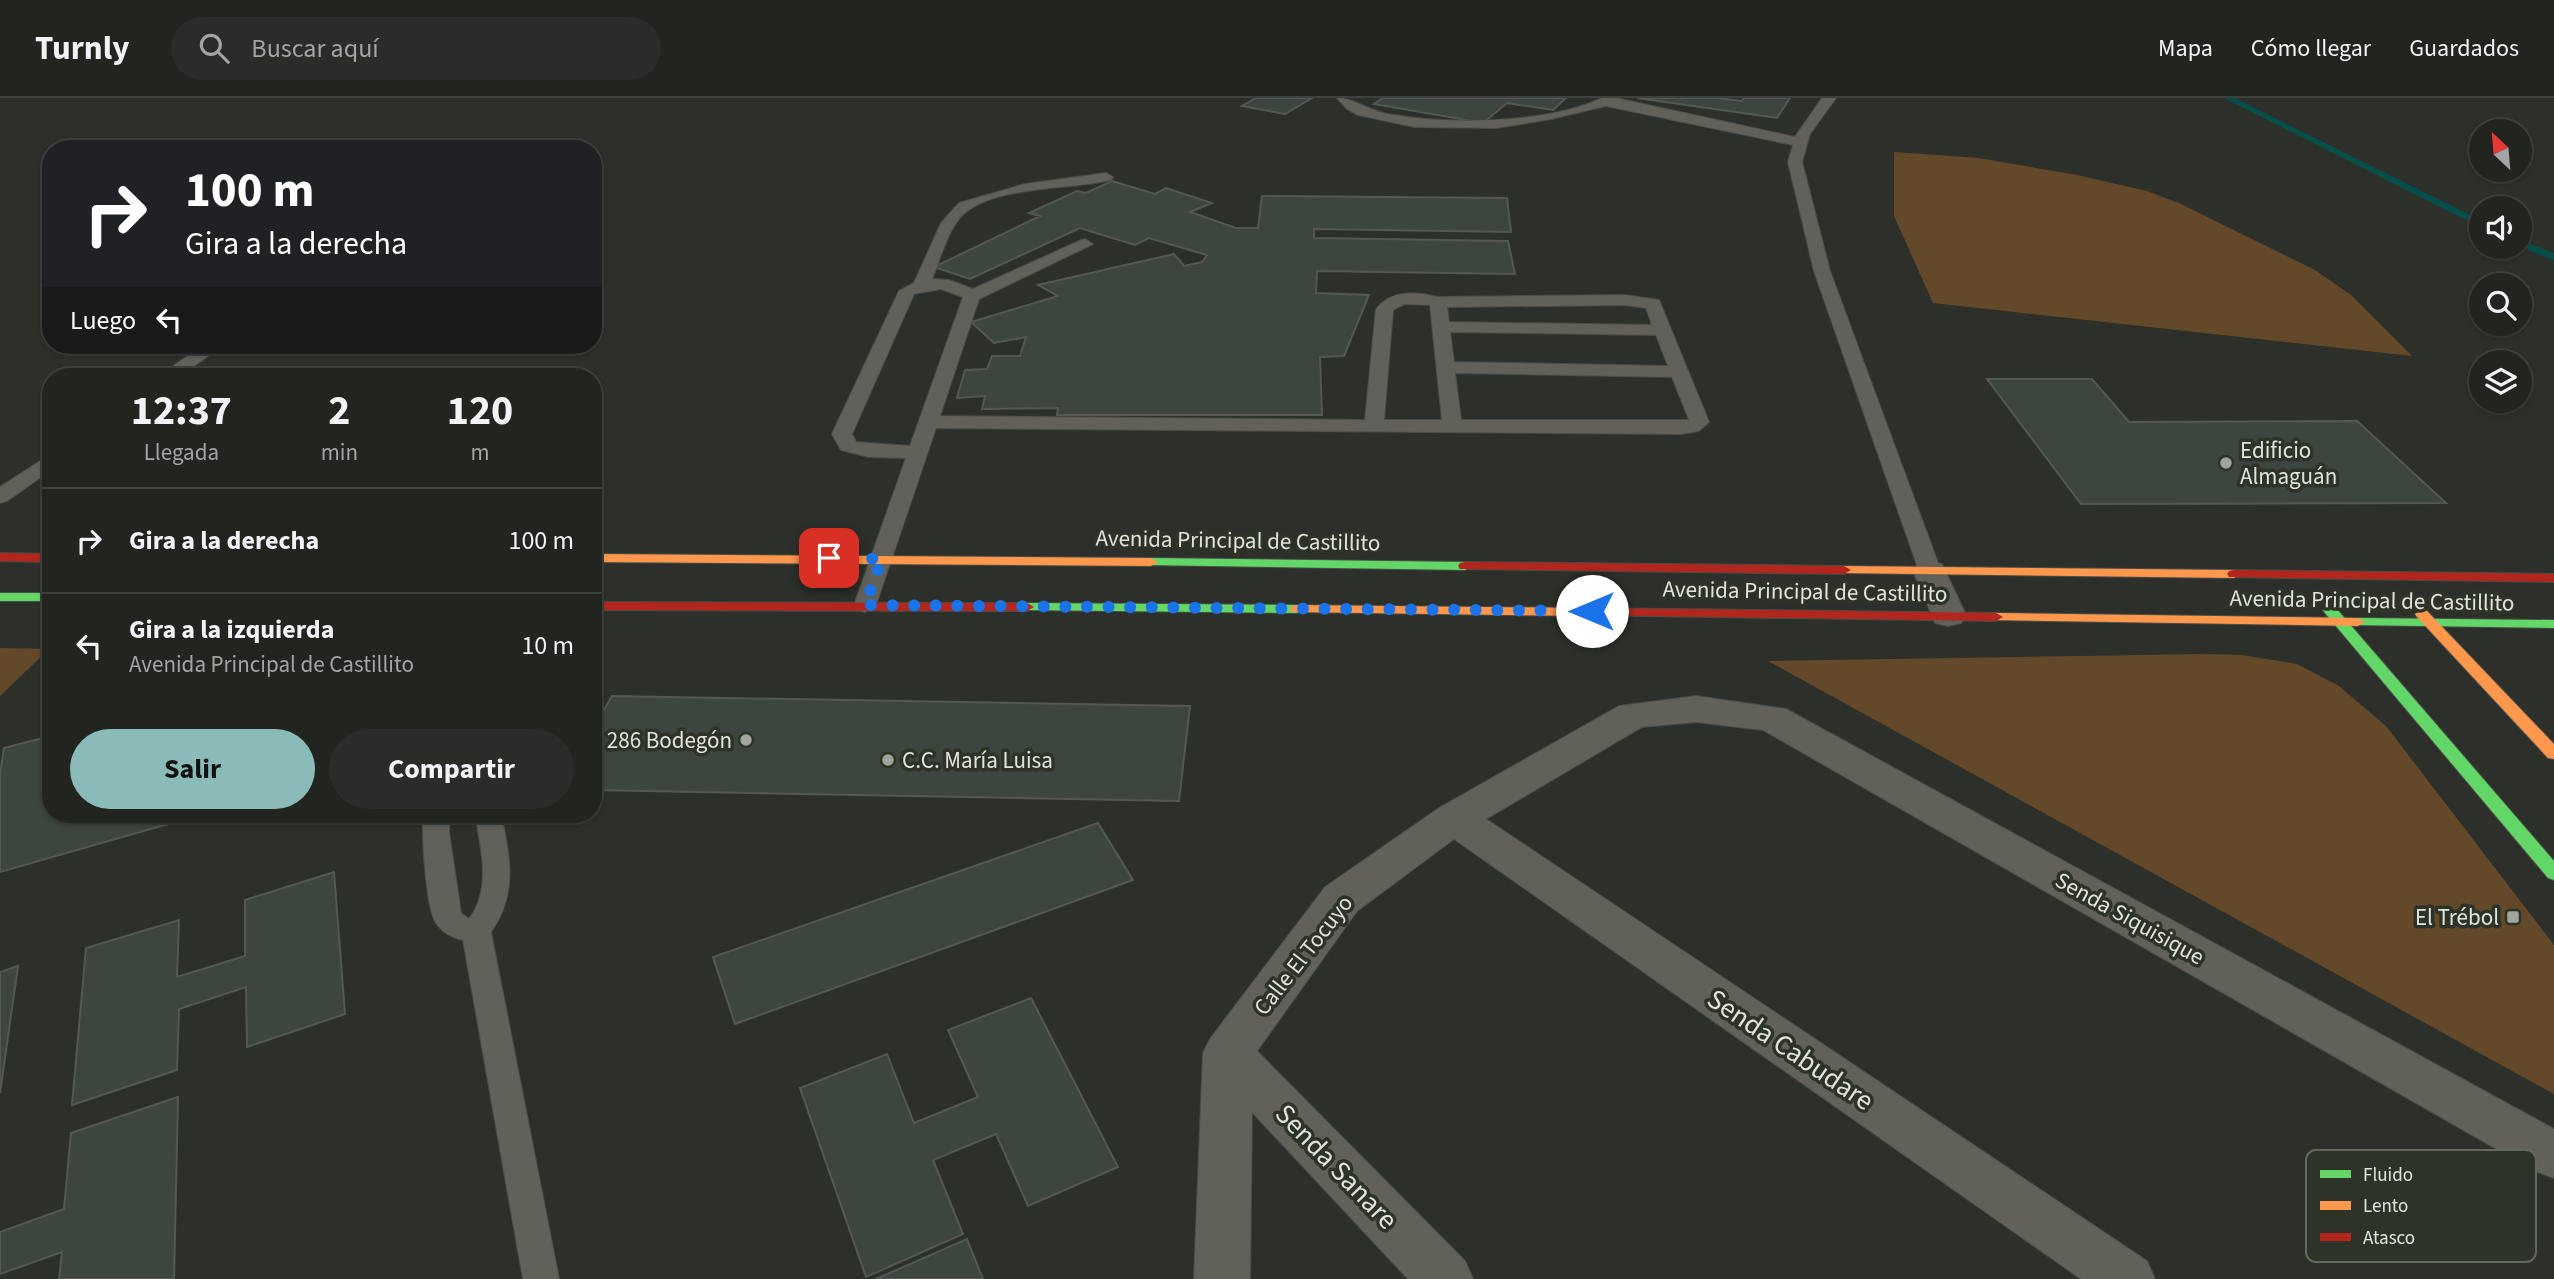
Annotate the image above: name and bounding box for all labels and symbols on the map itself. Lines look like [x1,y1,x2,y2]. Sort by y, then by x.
north arrow [2469,119,2532,182]
place label: Edificio Almaguán [2240,434,2337,493]
marker: Edificio Almaguán [2218,455,2234,471]
street label: Avenida Principal de Castillito [1095,522,1381,559]
pin [799,528,859,588]
street label: Avenida Principal de Castillito [1662,573,1948,610]
position arrow [1555,574,1629,648]
street label: Avenida Principal de Castillito [2229,582,2515,619]
place label: 286 Bodegón [607,724,732,757]
marker: 286 Bodegón [738,732,754,748]
place label: C.C. María Luisa [902,744,1053,777]
marker: C.C. María Luisa [880,752,896,768]
street label: Senda Siquisique [2049,864,2210,973]
street label: Calle El Tocuyo [1246,888,1361,1022]
place label: El Trébol [2415,901,2499,934]
marker: El Trébol [2505,909,2521,925]
street label: Senda Cabudare [1699,979,1882,1120]
street label: Senda Sanare [1266,1095,1407,1239]
legend [2306,1150,2536,1262]
text: Fluido [2363,1162,2413,1189]
text: Lento [2363,1193,2408,1220]
text: Atasco [2363,1225,2415,1252]

